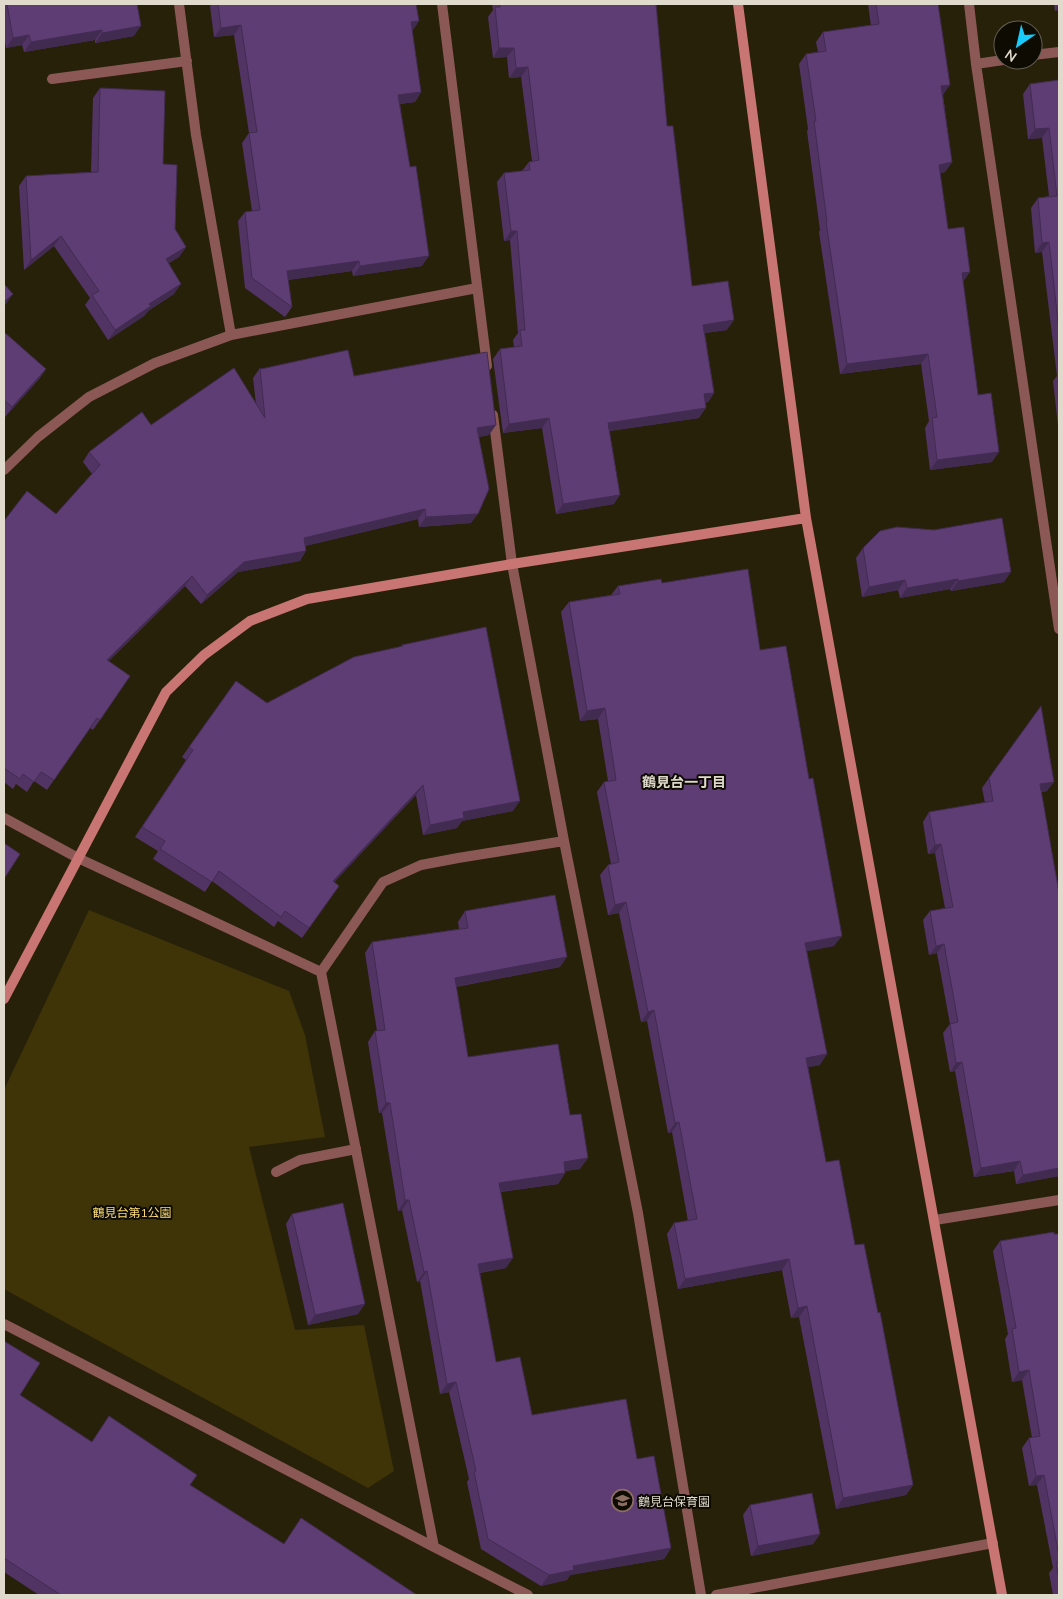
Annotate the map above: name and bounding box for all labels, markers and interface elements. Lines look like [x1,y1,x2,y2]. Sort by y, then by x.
north arrow [993,20,1043,70]
text: N [1001,45,1020,66]
district label: 鶴見台一丁目 [642,773,726,791]
park label: 鶴見台第1公園 [92,1205,172,1220]
school or university icon: 鶴見台保育園 [610,1489,634,1513]
place label: 鶴見台保育園 [638,1494,710,1509]

